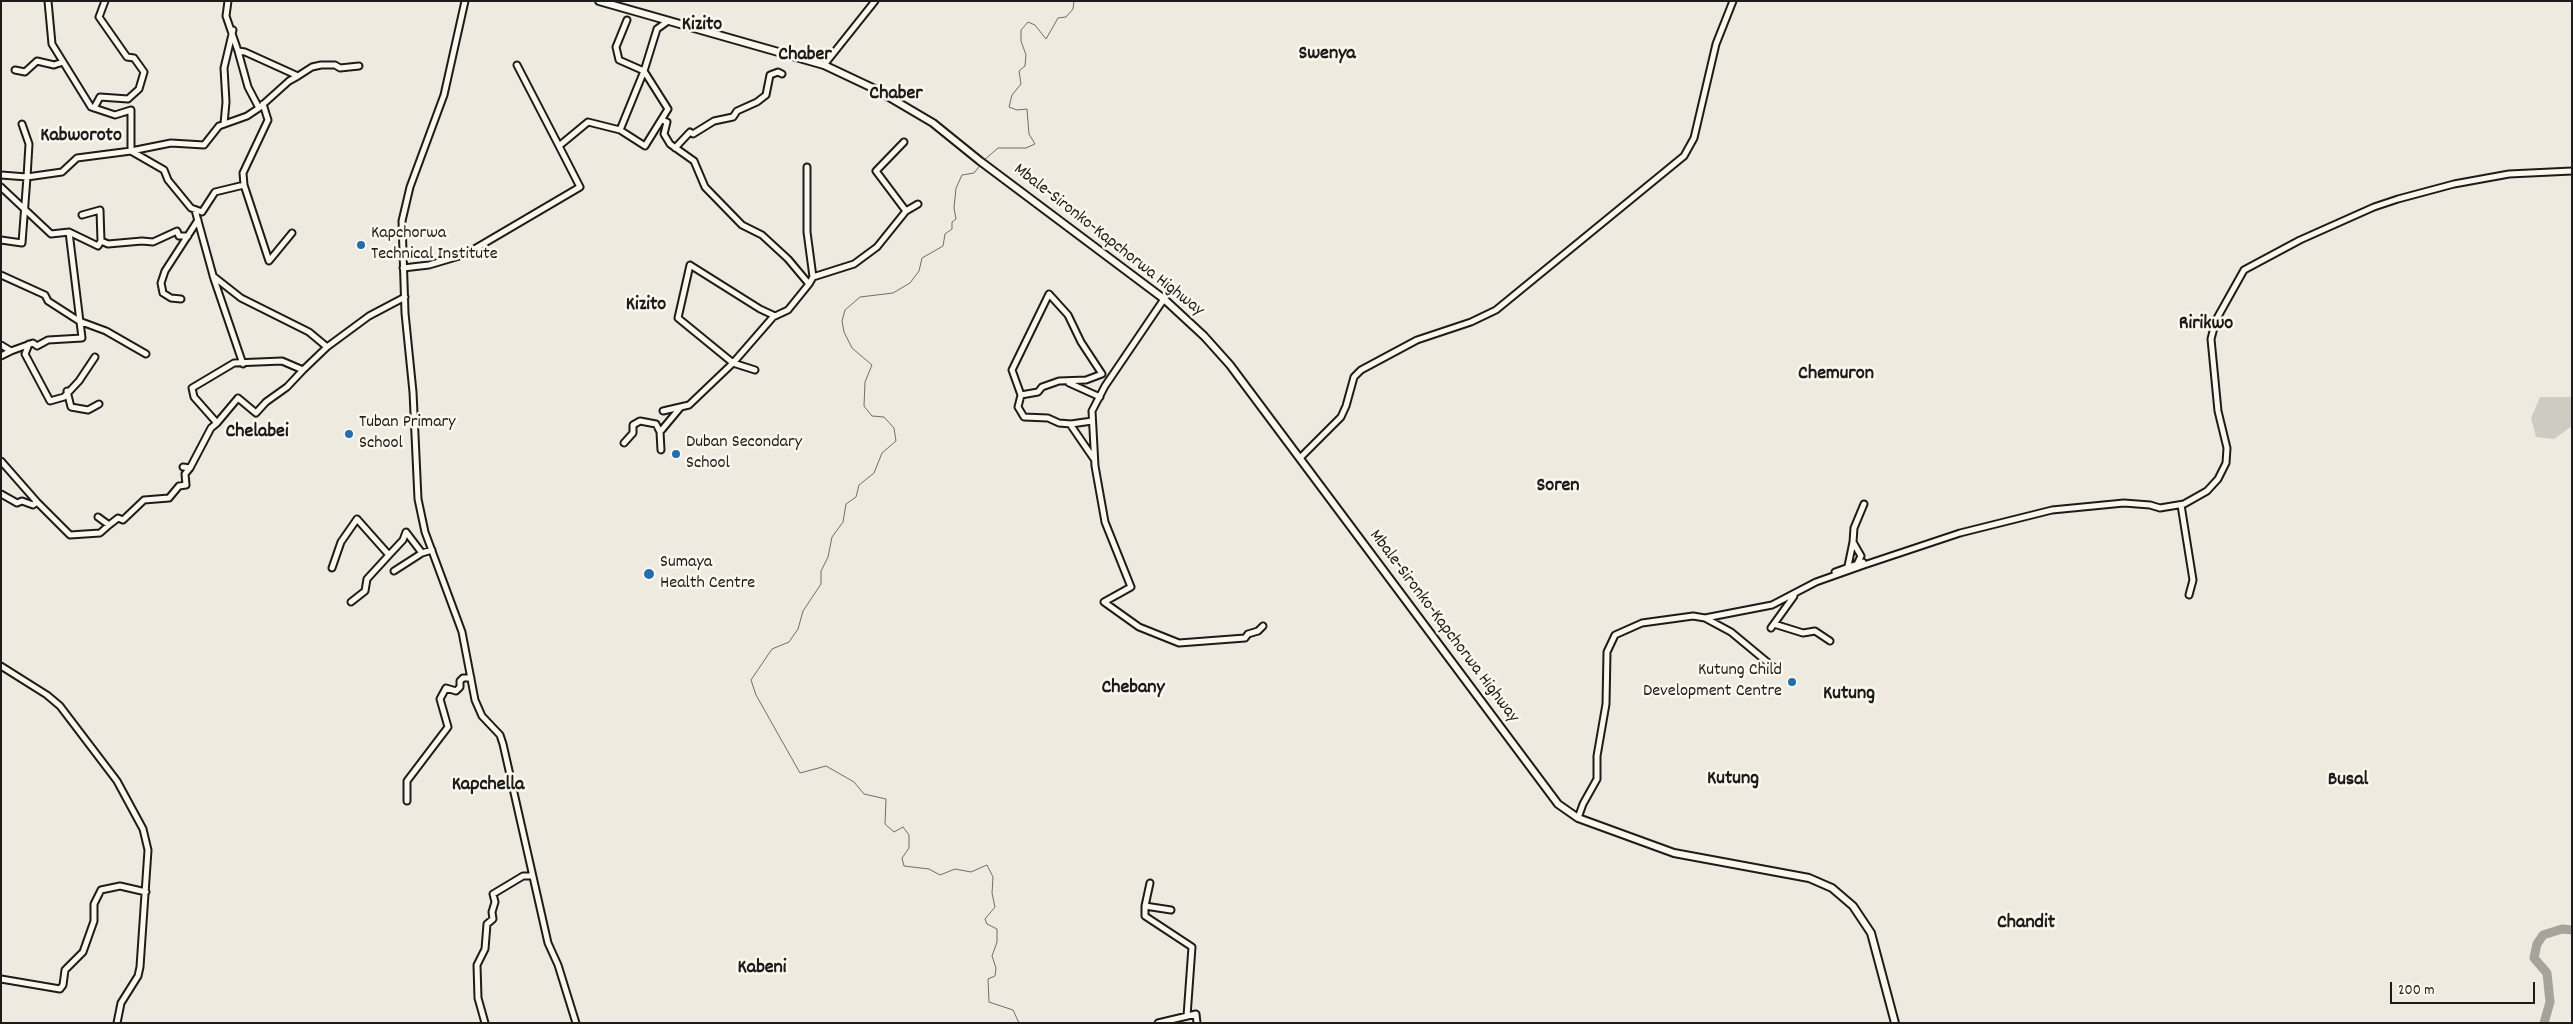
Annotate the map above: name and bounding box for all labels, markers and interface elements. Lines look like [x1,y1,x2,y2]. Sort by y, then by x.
district label: Kizito [682,14,722,38]
district label: Swenya [1298,43,1356,67]
district label: Chaber [778,44,832,68]
district label: Chaber [869,83,923,107]
district label: Kabworoto [40,125,122,149]
street label: Mbale-Sironko-Kapchorwa Highway [1008,160,1208,322]
place label: Kapchorwa Technical Institute [371,224,498,266]
marker: Kapchorwa Technical Institute [355,239,367,251]
district label: Kizito [626,294,666,318]
district label: Ririkwo [2179,313,2233,337]
district label: Chemuron [1798,363,1874,387]
place label: Tuban Primary School [359,413,456,456]
district label: Chelabei [225,421,289,445]
marker: Tuban Primary School [343,428,355,440]
place label: Duban Secondary School [686,433,802,476]
marker: Duban Secondary School [670,448,682,460]
district label: Soren [1536,475,1580,499]
street label: Mbale-Sironko-Kapchorwa Highway [1363,526,1523,728]
place label: Sumaya Health Centre [660,553,755,596]
marker: Sumaya Health Centre [642,567,656,581]
place label: Kutung Child Development Centre [1643,661,1782,704]
marker: Kutung Child Development Centre [1786,676,1798,688]
district label: Chebany [1101,677,1165,701]
district label: Kutung [1823,683,1875,707]
district label: Kutung [1707,768,1759,792]
district label: Busal [2328,769,2368,793]
district label: Kapchella [452,774,524,798]
district label: Chandit [1997,912,2055,936]
district label: Kabeni [738,957,786,981]
scale bar [2393,972,2538,1004]
text: 200 m [2398,980,2435,1002]

